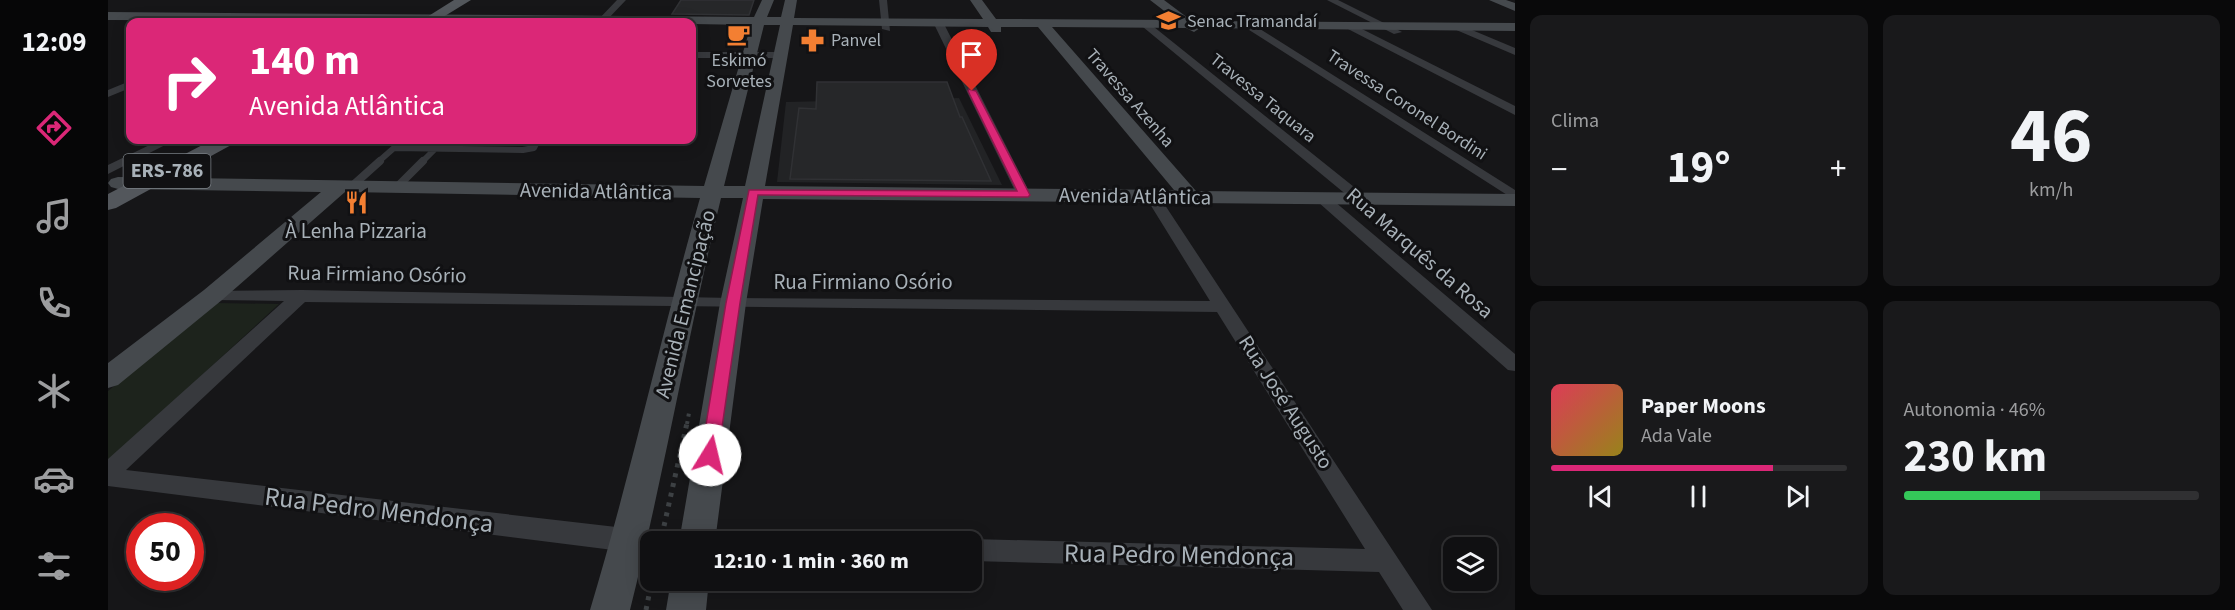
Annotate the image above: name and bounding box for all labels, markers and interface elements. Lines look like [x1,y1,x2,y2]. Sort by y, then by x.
school or university icon: Senac Tramandaí [1156,8,1182,34]
place label: Senac Tramandaí [1187,9,1318,34]
cafe icon: Eskimó Sorvetes [726,21,752,47]
text: 12:09 [21,23,87,62]
pharmacy icon: Panvel [800,27,826,53]
place label: Panvel [831,28,881,53]
pin [946,29,997,91]
text: 140 m [249,31,360,91]
icon: arrive [955,38,988,71]
icon: right [150,42,228,120]
street label: Travessa Azenha [1080,43,1180,153]
street label: Travessa Coronel Bordini [1322,44,1492,166]
street label: Travessa Taquara [1205,47,1321,149]
place label: Eskimó Sorvetes [706,48,772,94]
text: 46 [2010,81,2092,192]
text: Avenida Atlântica [249,87,445,126]
icon: directions [33,107,75,149]
text: Clima [1551,107,1599,135]
text: 19° [1667,136,1731,200]
text: − [1551,146,1567,193]
text: + [1830,146,1846,193]
road number: ERS-786 [124,154,211,188]
street label: Avenida Atlântica [520,175,672,207]
text: km/h [2029,176,2073,204]
street label: Avenida Atlântica [1059,180,1211,212]
street label: Rua Marquês da Rosa [1340,181,1500,325]
restaurant icon: À Lenha Pizzaria [343,190,369,216]
icon: music [33,195,75,237]
street label: Avenida Emancipação [647,207,723,401]
place label: À Lenha Pizzaria [285,216,427,246]
street label: Rua Firmiano Osório [287,257,467,291]
street label: Rua Firmiano Osório [773,267,953,297]
icon: phone [33,282,75,324]
street label: Rua José Augusto [1231,329,1341,475]
icon: climate [33,370,75,412]
text: Paper Moons [1641,390,1766,422]
text: Autonomia · 46% [1904,396,2045,424]
text: Ada Vale [1641,422,1712,450]
position arrow [678,423,742,487]
text: 230 km [1904,425,2047,489]
icon: car [33,458,75,500]
street label: Rua Pedro Mendonça [263,478,495,542]
icon: previous [1584,480,1617,513]
icon: pause [1682,480,1715,513]
icon: next [1781,480,1814,513]
speed limit sign: 50 [126,513,204,591]
street label: Rua Pedro Mendonça [1064,534,1294,576]
map controls [1443,537,1497,591]
button: layers [1443,537,1497,591]
icon: filters [33,545,75,587]
text: 12:10 · 1 min · 360 m [713,545,909,577]

